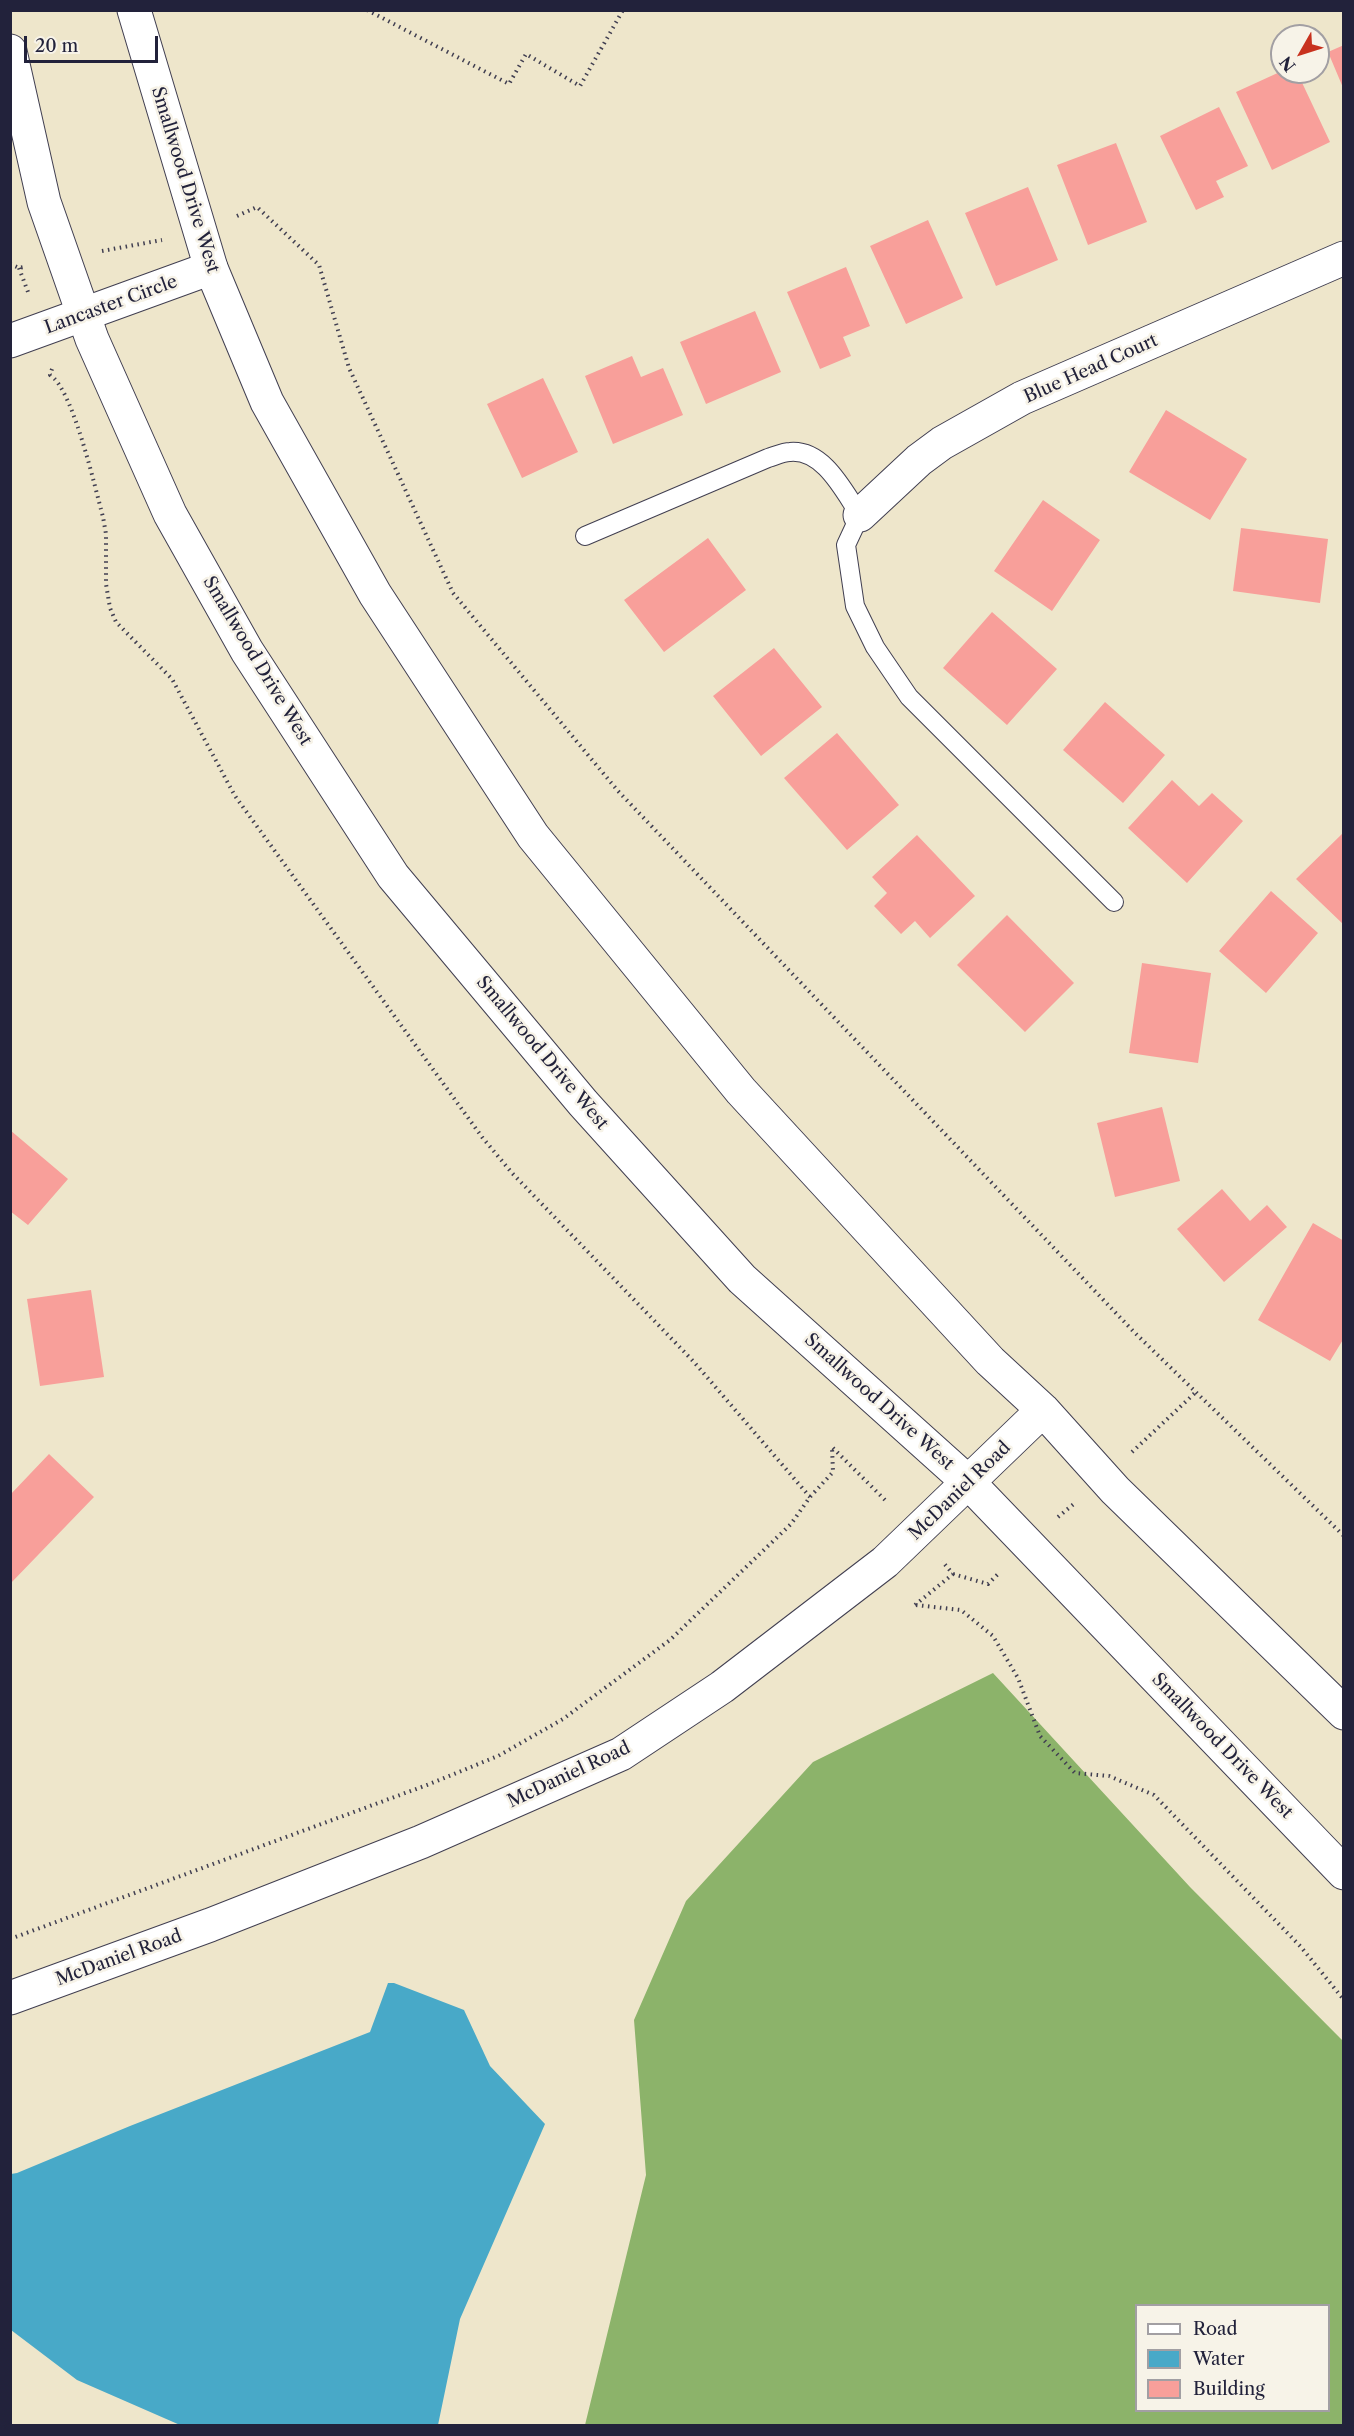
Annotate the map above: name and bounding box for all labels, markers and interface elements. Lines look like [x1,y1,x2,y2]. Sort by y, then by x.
scale bar [27,24,160,62]
north arrow [1270,24,1330,84]
text: 20 m [35,35,78,57]
text: N [1275,52,1300,76]
street label: Smallwood Drive West [146,84,224,276]
street label: Lancaster Circle [42,271,180,339]
street label: Blue Head Court [1021,330,1161,408]
street label: Smallwood Drive West [198,572,316,750]
street label: Smallwood Drive West [471,972,613,1134]
street label: Smallwood Drive West [800,1329,958,1475]
street label: McDaniel Road [905,1437,1015,1545]
street label: Smallwood Drive West [1147,1669,1297,1823]
street label: McDaniel Road [504,1737,634,1813]
street label: McDaniel Road [53,1925,185,1991]
legend [1135,2304,1330,2412]
text: Road [1193,2318,1238,2340]
text: Water [1193,2348,1245,2370]
text: Building [1193,2378,1265,2400]

